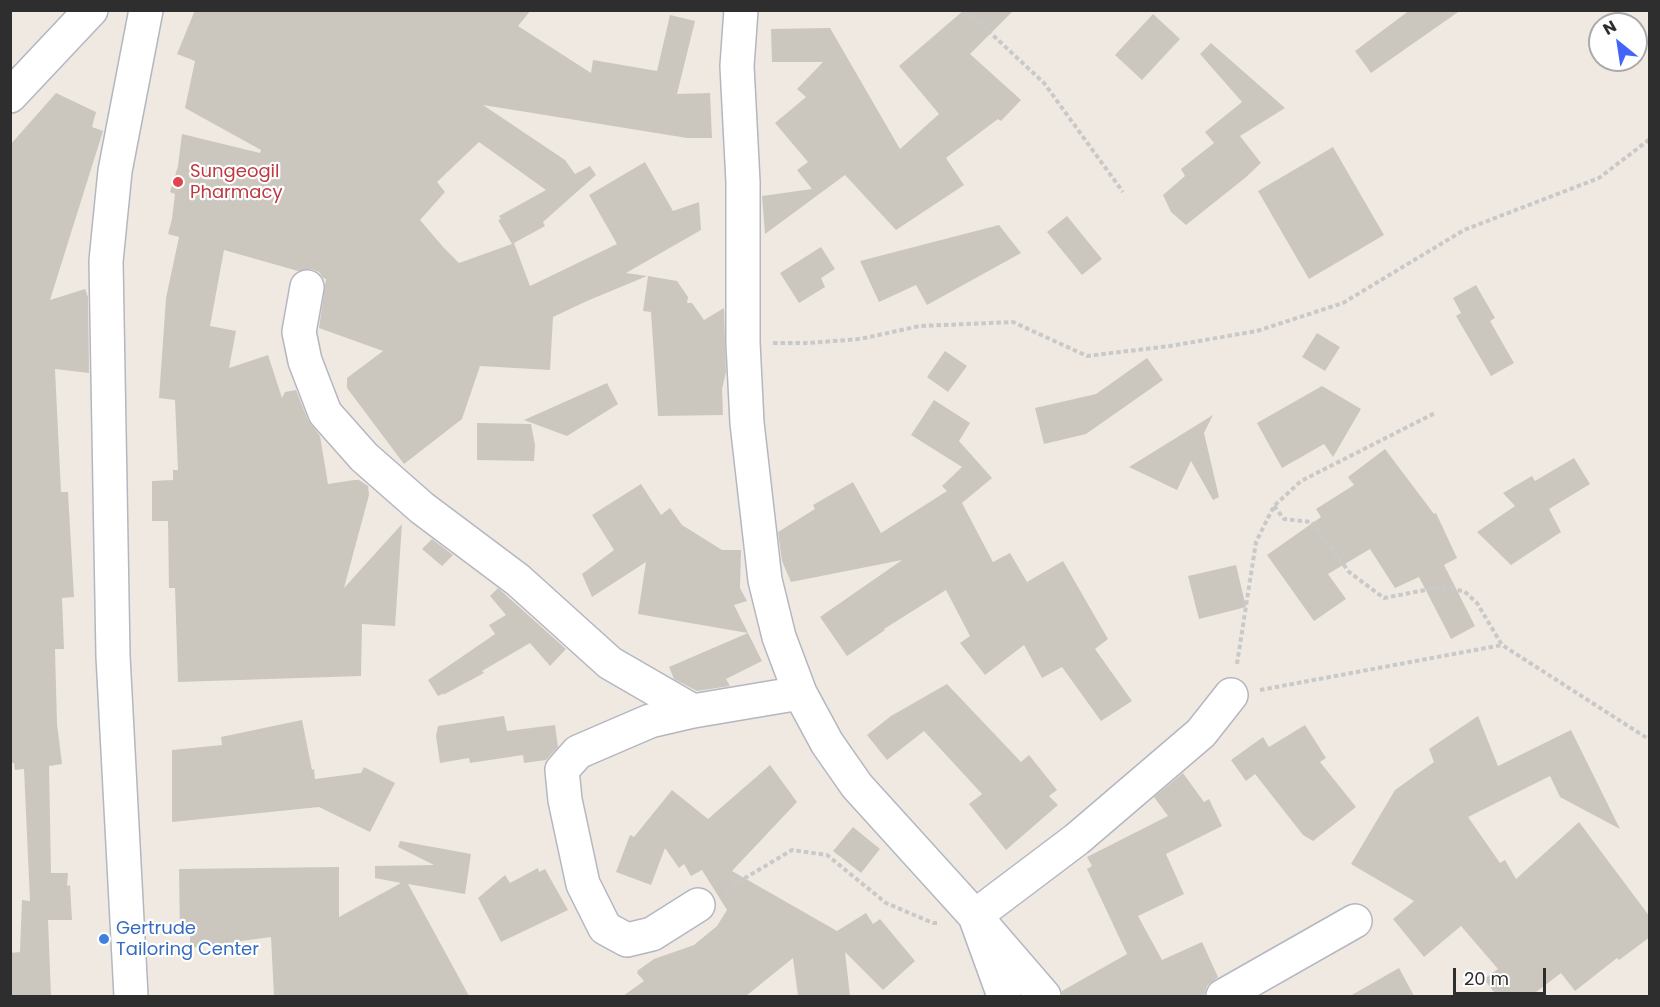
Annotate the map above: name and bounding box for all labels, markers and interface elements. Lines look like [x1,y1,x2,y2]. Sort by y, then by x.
north arrow [1588,12,1648,72]
text: N [1599,15,1621,41]
place label: Sungeogil Pharmacy [190,161,283,204]
marker: Sungeogil Pharmacy [171,175,185,189]
place label: Gertrude Tailoring Center [116,918,259,960]
marker: Gertrude Tailoring Center [97,932,111,946]
scale bar [1456,956,1549,994]
text: 20 m [1464,966,1509,991]

